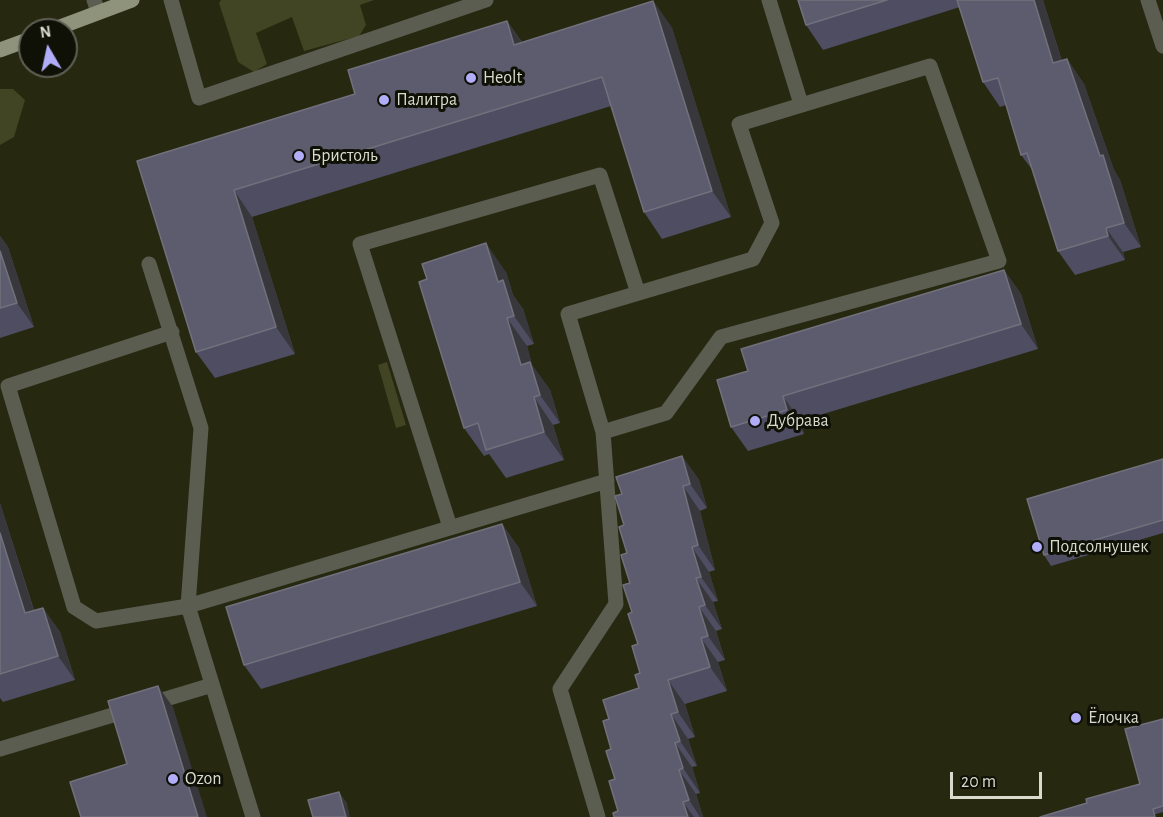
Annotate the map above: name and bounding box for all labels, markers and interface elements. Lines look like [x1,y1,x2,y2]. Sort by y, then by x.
north arrow [18,18,78,78]
text: N [39,23,52,41]
place label: Heolt [483,67,522,89]
marker: Heolt [464,71,478,85]
place label: Палитра [396,89,457,111]
marker: Палитра [377,93,391,107]
place label: Бристоль [311,145,378,167]
marker: Бристоль [292,149,306,163]
place label: Дубрава [767,410,829,432]
marker: Дубрава [748,414,762,428]
place label: Подсолнушек [1049,536,1149,558]
marker: Подсолнушек [1030,540,1044,554]
place label: Ёлочка [1088,707,1139,729]
marker: Ёлочка [1069,711,1083,725]
scale bar [953,760,1044,798]
place label: Ozon [185,768,222,790]
marker: Ozon [166,772,180,786]
text: 20 m [961,773,996,791]

